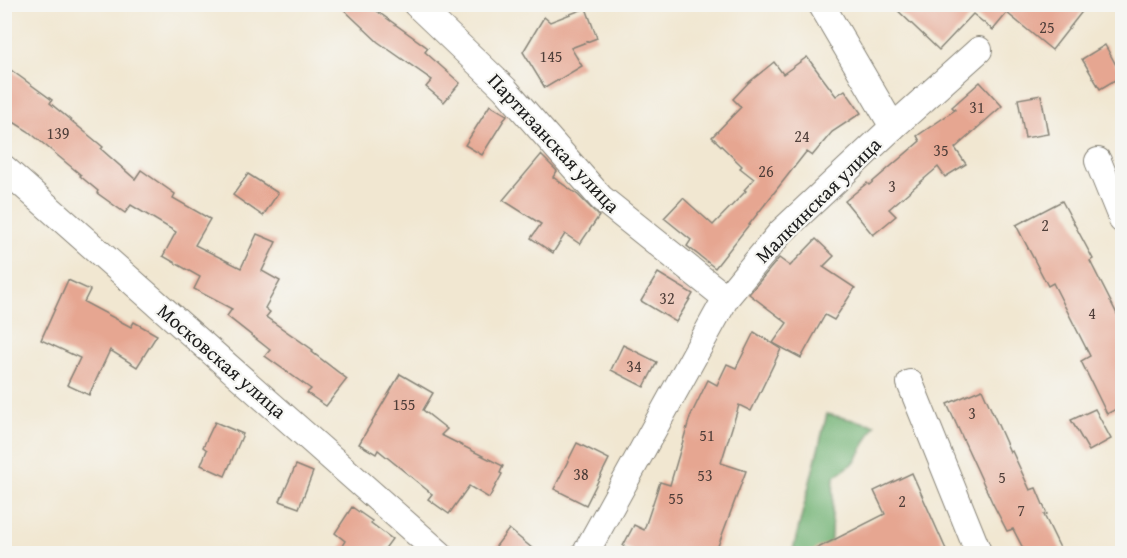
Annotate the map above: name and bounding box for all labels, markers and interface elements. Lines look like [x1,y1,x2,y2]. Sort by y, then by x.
house number: 25 [1039,15,1055,39]
house number: 145 [539,44,563,68]
street label: Партизанская улица [482,66,627,219]
house number: 31 [969,95,985,119]
house number: 139 [46,121,70,145]
house number: 24 [794,124,810,148]
street label: Малкинская улица [748,130,887,269]
house number: 35 [933,138,949,162]
house number: 26 [758,159,774,183]
house number: 3 [888,174,896,198]
house number: 2 [1041,213,1049,237]
house number: 32 [659,286,675,310]
street label: Московская улица [151,296,294,425]
house number: 4 [1088,301,1096,325]
house number: 34 [626,354,642,378]
house number: 155 [392,392,416,416]
house number: 3 [968,401,976,425]
house number: 51 [699,423,715,447]
house number: 38 [573,462,589,486]
house number: 53 [697,463,713,487]
house number: 5 [998,465,1006,489]
house number: 55 [668,486,684,510]
house number: 2 [898,489,906,513]
house number: 7 [1017,498,1025,522]

